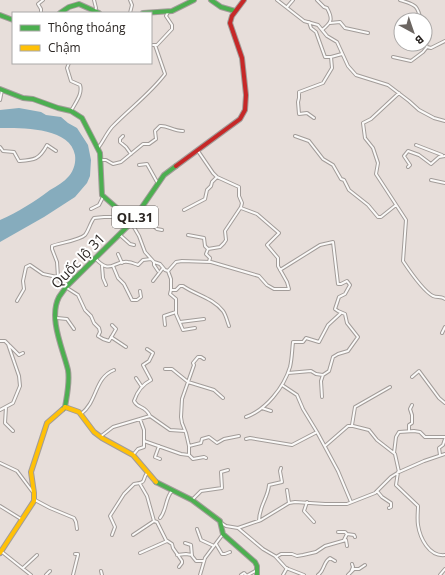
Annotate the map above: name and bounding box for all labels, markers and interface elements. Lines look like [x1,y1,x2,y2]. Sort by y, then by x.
legend [12,12,152,64]
north arrow [393,12,433,52]
text: Thông thoáng [48,19,126,36]
text: B [412,32,427,48]
text: Chậm [48,39,81,56]
road number: QL.31 [112,206,158,228]
street label: Quốc lộ 31 [47,229,109,292]

